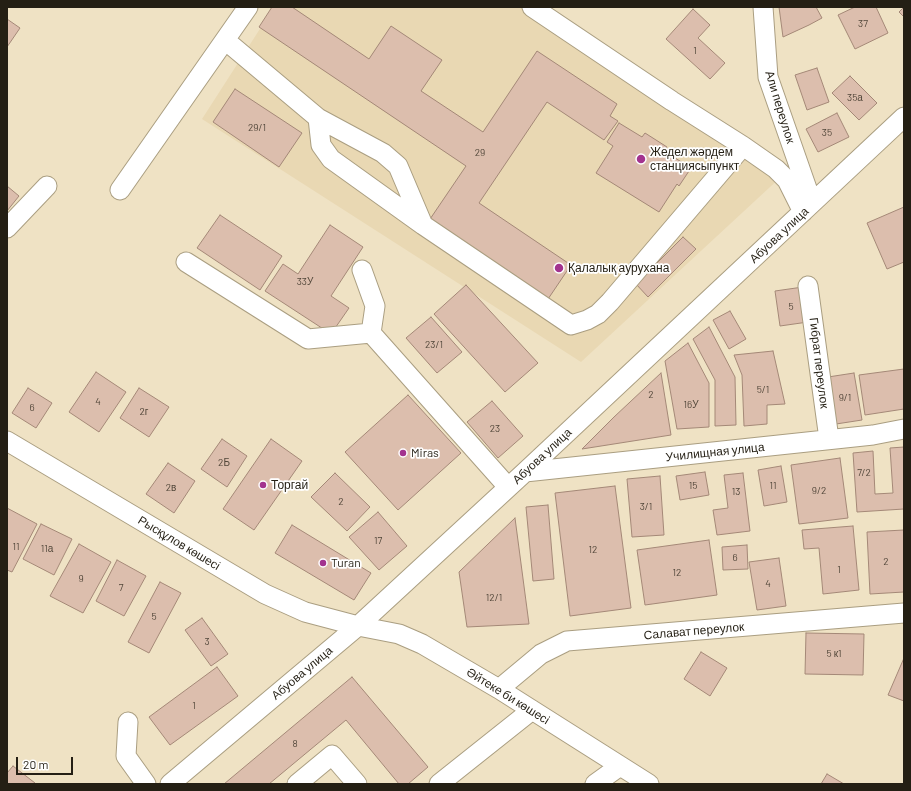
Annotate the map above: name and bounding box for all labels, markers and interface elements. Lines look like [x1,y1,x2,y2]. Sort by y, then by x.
house number: 37 [858,18,868,30]
house number: 1 [693,45,697,57]
street label: Али переулок [762,69,798,145]
house number: 35а [847,92,863,104]
house number: 29/1 [248,122,266,134]
house number: 35 [822,127,832,139]
place label: Жедел жәрдем станциясыпункт [650,145,739,173]
house number: 29 [475,147,485,159]
marker: Жедел жәрдем станциясыпункт [635,153,647,165]
street label: Абуова улица [747,204,811,266]
place label: Қалалық аурухана [568,261,669,275]
marker: Қалалық аурухана [553,262,565,274]
house number: 33У [297,276,313,288]
house number: 5 [788,301,794,313]
street label: Гибрат переулок [806,317,832,409]
house number: 23/1 [425,339,443,351]
house number: 5/1 [757,384,769,396]
house number: 2 [648,389,654,401]
house number: 9/1 [839,392,851,404]
house number: 4 [95,396,101,408]
house number: 16У [683,399,699,411]
house number: 6 [29,402,35,414]
house number: 2г [139,406,149,418]
house number: 23 [490,423,500,435]
street label: Абуова улица [510,425,574,487]
street label: Училищная улица [665,440,765,464]
place label: Miras [411,446,439,460]
marker: Miras [398,448,408,458]
house number: 2Б [218,457,230,469]
house number: 7/2 [857,467,871,479]
place label: Торгай [271,478,308,492]
marker: Торгай [258,480,268,490]
house number: 15 [689,480,697,492]
house number: 11 [769,480,777,492]
house number: 2в [166,482,176,494]
house number: 9/2 [812,485,826,497]
house number: 13 [732,486,740,498]
house number: 2 [338,496,344,508]
house number: 3/1 [640,501,652,513]
street label: Рысқұлов көшесі [135,513,223,573]
house number: 17 [374,535,382,547]
house number: 11 [12,541,20,553]
house number: 11а [41,543,53,555]
house number: 12 [589,544,597,556]
house number: 6 [732,552,738,564]
place label: Turan [331,556,361,570]
house number: 2 [883,556,889,568]
marker: Turan [318,558,328,568]
house number: 1 [837,564,841,576]
house number: 12 [673,567,681,579]
house number: 9 [78,573,84,585]
house number: 4 [765,578,771,590]
house number: 7 [119,582,123,594]
house number: 12/1 [486,592,502,604]
house number: 5 [151,611,157,623]
street label: Салават переулок [643,619,745,643]
house number: 3 [204,636,210,648]
street label: Абуова улица [268,643,336,703]
house number: 5 к1 [826,648,842,660]
street label: Әйтеке би көшесі [464,665,552,727]
house number: 1 [192,700,196,712]
house number: 8 [292,738,298,750]
scale bar [18,749,75,775]
text: 20 m [23,757,49,771]

